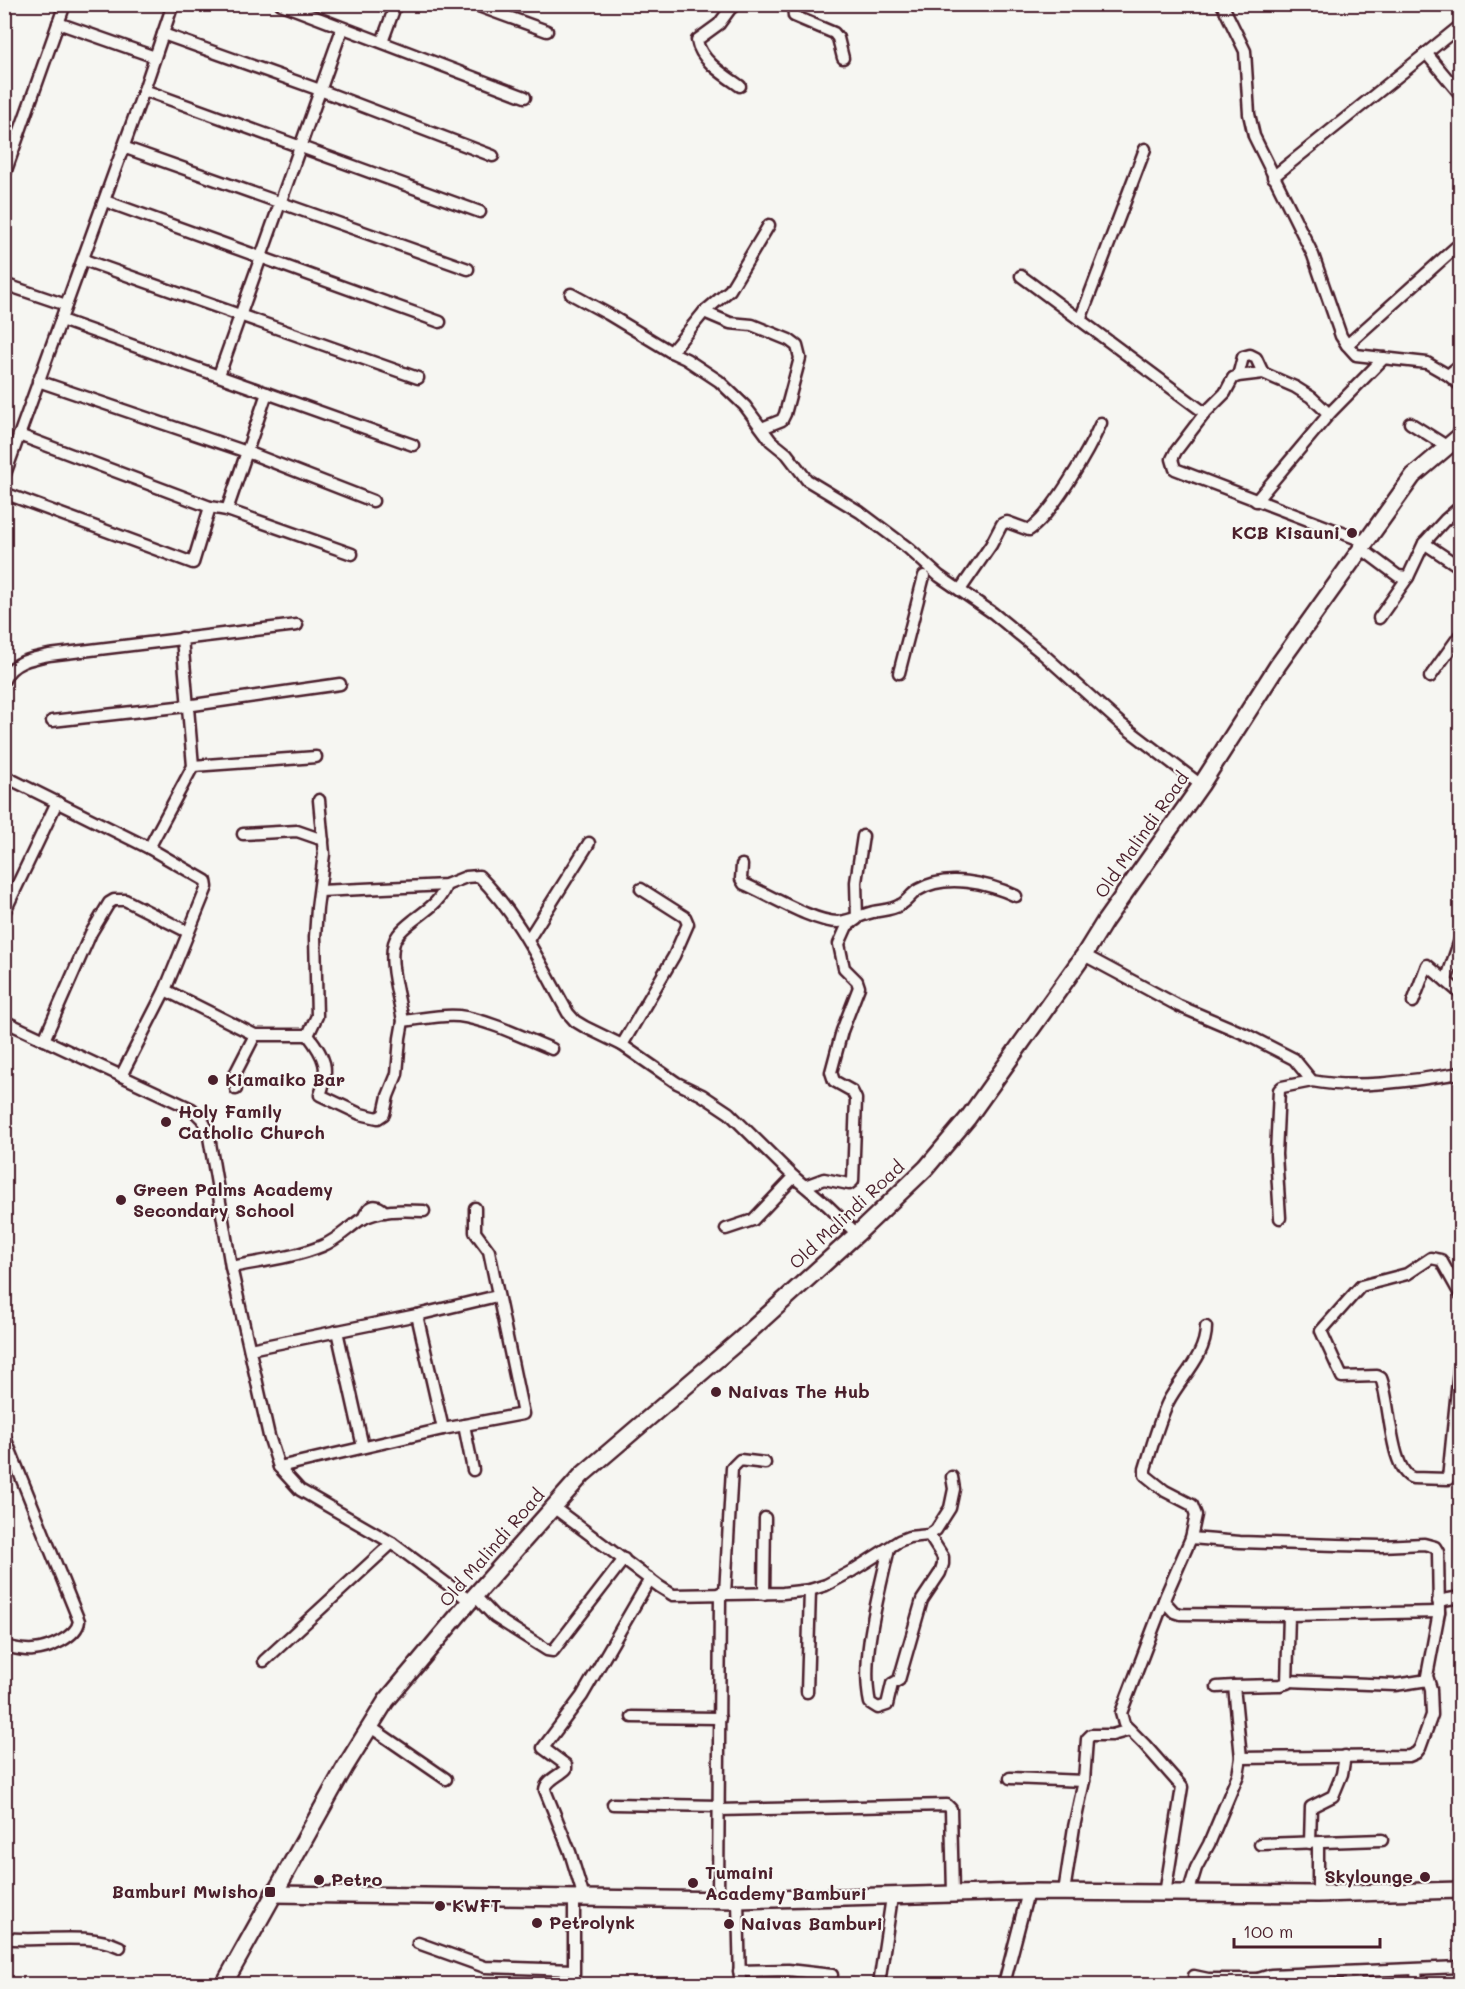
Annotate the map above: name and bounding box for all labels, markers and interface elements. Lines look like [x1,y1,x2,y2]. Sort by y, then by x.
place label: KCB Kisauni [1231,520,1340,544]
marker: KCB Kisauni [1345,526,1359,540]
street label: Old Malindi Road [1089,767,1194,902]
place label: Kiamaiko Bar [225,1067,345,1091]
marker: Kiamaiko Bar [206,1073,220,1087]
place label: Holy Family Catholic Church [178,1099,325,1144]
marker: Holy Family Catholic Church [159,1115,173,1129]
street label: Old Malindi Road [784,1155,909,1274]
place label: Green Palms Academy Secondary School [133,1177,333,1222]
marker: Green Palms Academy Secondary School [114,1193,128,1207]
place label: Naivas The Hub [728,1379,870,1403]
marker: Naivas The Hub [709,1385,723,1399]
street label: Old Malindi Road [433,1483,549,1611]
place label: Tumaini Academy Bamburi [705,1860,867,1905]
place label: Skylounge [1324,1864,1413,1888]
place label: Petro [331,1867,382,1891]
marker: Skylounge [1418,1870,1432,1884]
marker: Petro [312,1873,326,1887]
marker: Tumaini Academy Bamburi [686,1876,700,1890]
place label: Bamburi Mwisho [112,1879,258,1903]
marker: Bamburi Mwisho [263,1885,277,1899]
place label: KWFT [452,1893,502,1917]
marker: KWFT [433,1899,447,1913]
place label: Petrolynk [549,1910,635,1934]
place label: Naivas Bamburi [741,1911,883,1935]
scale bar [1234,1911,1380,1949]
marker: Petrolynk [530,1916,544,1930]
marker: Naivas Bamburi [722,1917,736,1931]
text: 100 m [1243,1919,1293,1943]

